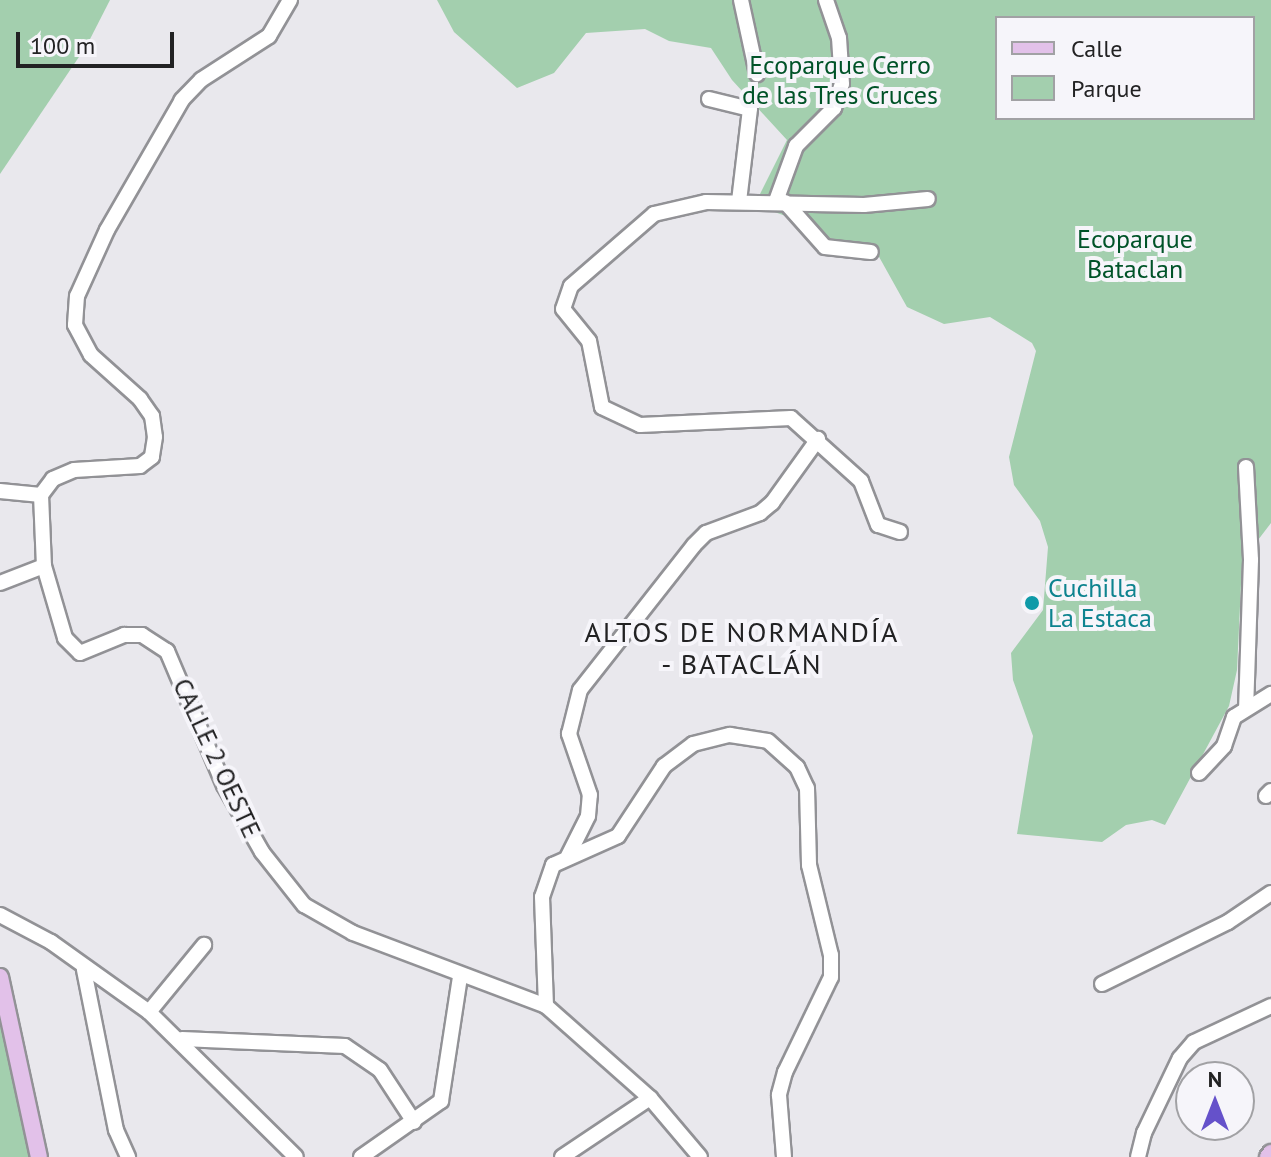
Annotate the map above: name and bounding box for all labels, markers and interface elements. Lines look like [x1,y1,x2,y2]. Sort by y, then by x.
scale bar [20,16,178,66]
legend [995,16,1255,120]
text: 100 m [30,30,95,61]
text: Calle [1071,33,1122,64]
park label: Ecoparque Cerro de las Tres Cruces [742,49,938,110]
text: Parque [1071,73,1142,104]
park label: Ecoparque Bataclan [1077,223,1193,284]
place label: Cuchilla La Estaca [1048,572,1152,634]
marker: Cuchilla La Estaca [1023,594,1041,612]
district label: ALTOS DE NORMANDÍA - BATACLÁN [585,615,899,681]
street label: CALLE 2 OESTE [166,673,268,843]
north arrow [1175,1061,1255,1141]
text: N [1208,1065,1222,1093]

